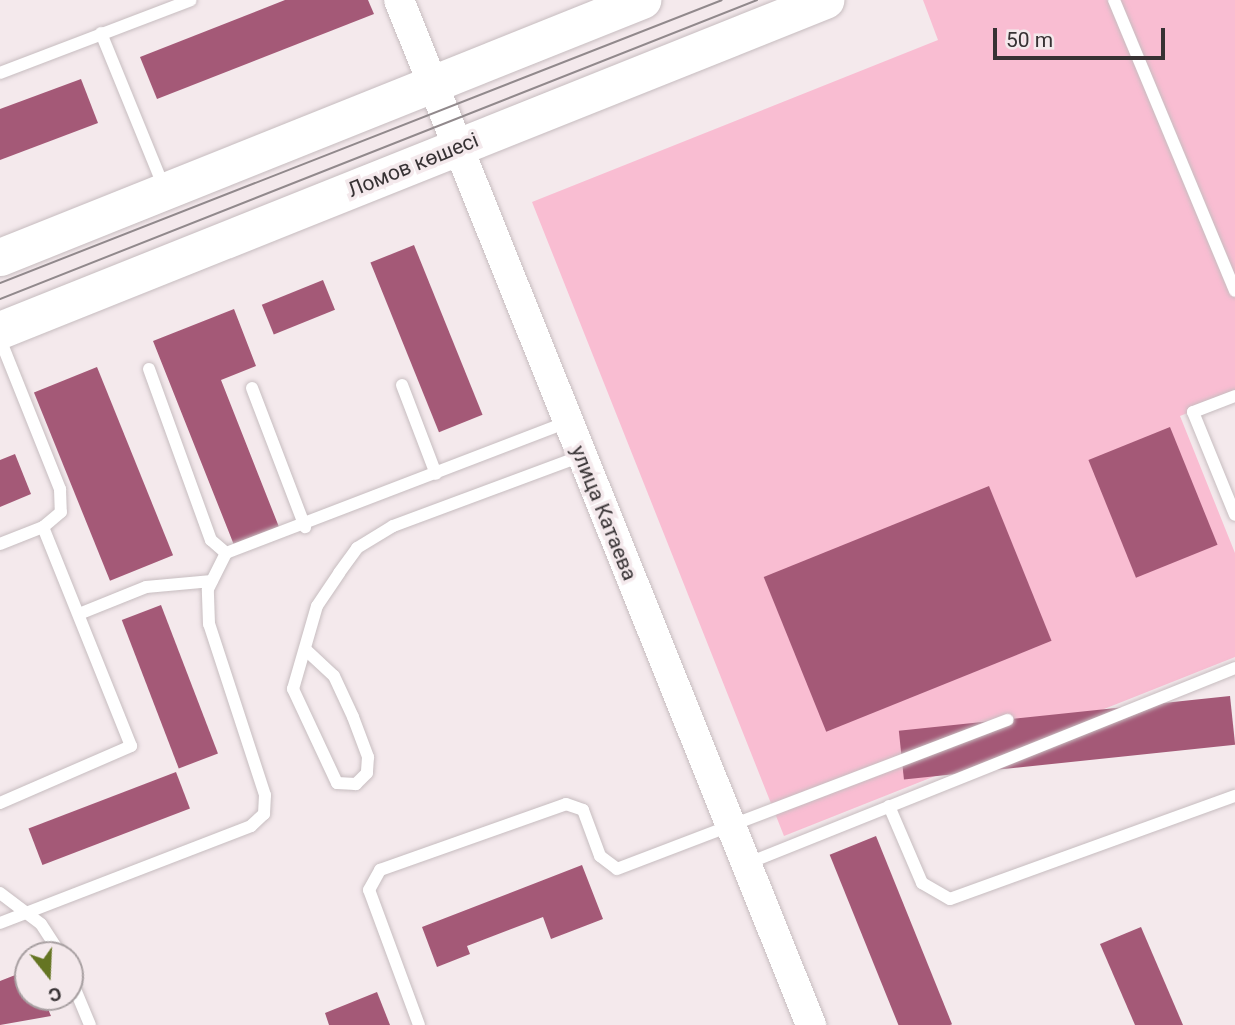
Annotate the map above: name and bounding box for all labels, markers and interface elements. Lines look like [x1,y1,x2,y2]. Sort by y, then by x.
scale bar [997,14,1168,58]
text: 50 m [1006,28,1053,52]
street label: Ломов көшесі [344,127,482,203]
street label: улица Катаева [565,442,643,584]
north arrow [14,941,84,1011]
text: С [46,982,64,1007]

